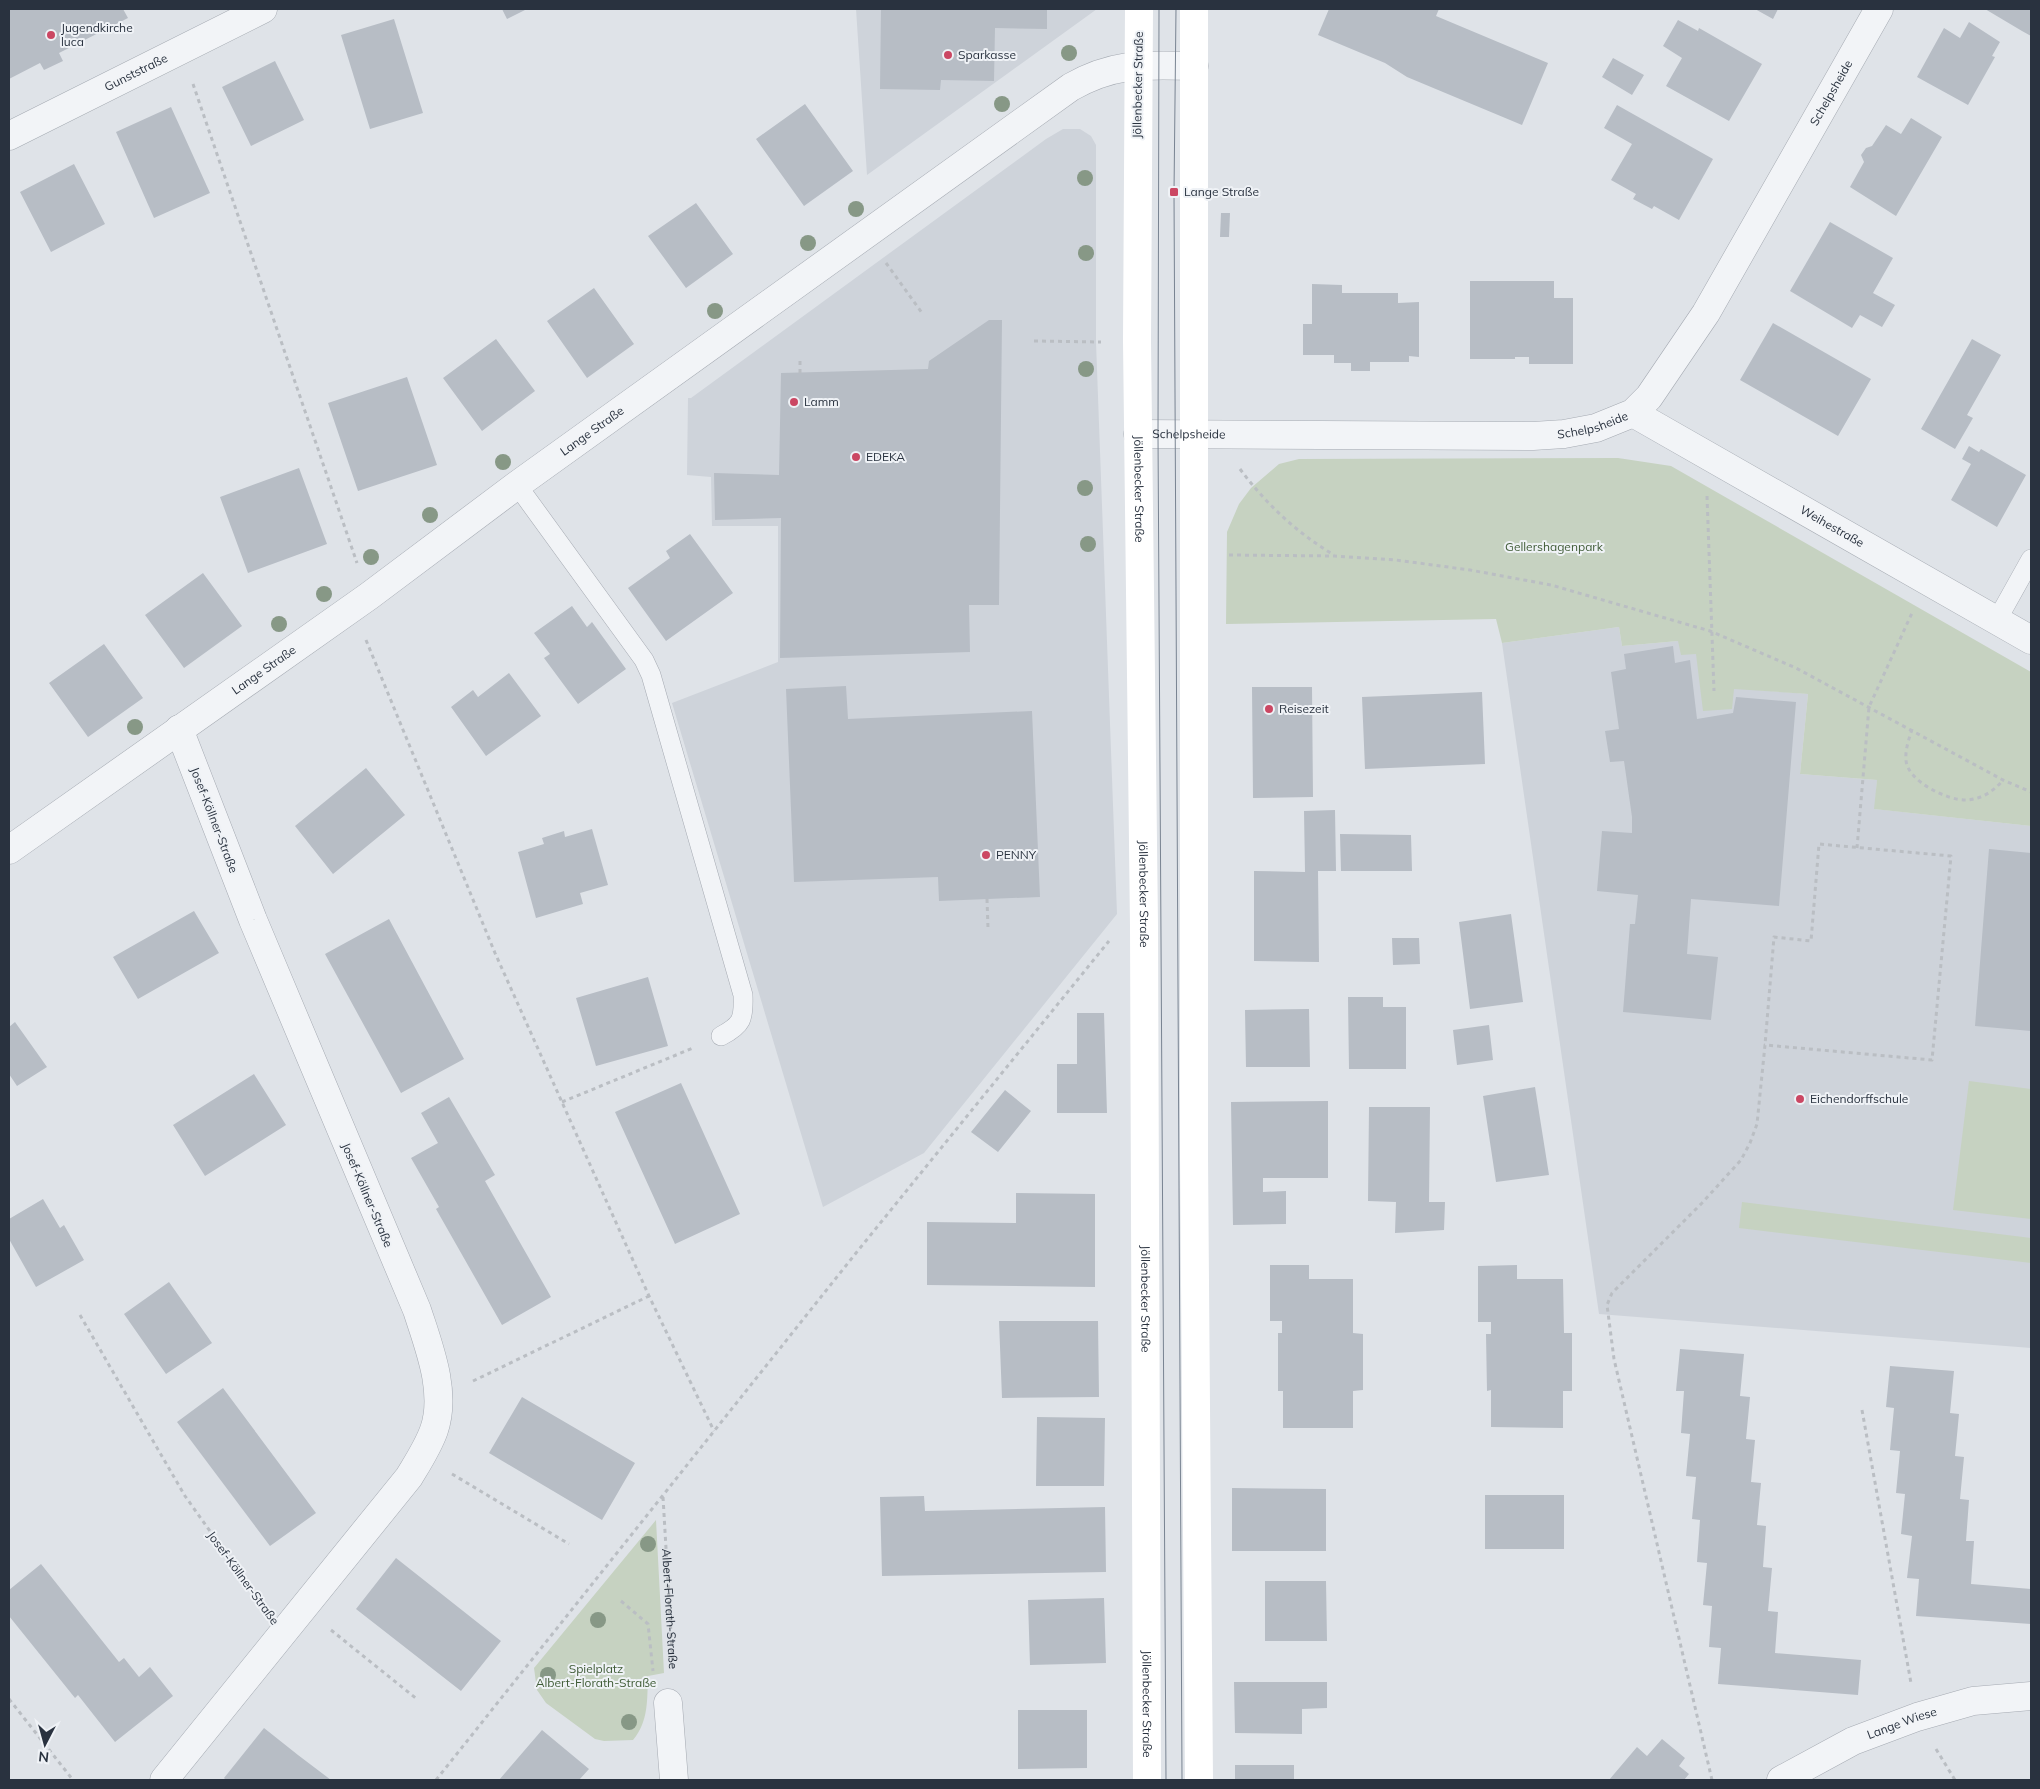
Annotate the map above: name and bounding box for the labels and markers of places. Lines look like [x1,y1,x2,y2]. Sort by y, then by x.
place label: Jugendkirche luca [61,20,133,49]
marker: Jugendkirche luca [45,29,57,41]
place label: Sparkasse [958,47,1016,62]
marker: Sparkasse [942,49,954,61]
place label: Lange Straße [1184,184,1259,199]
marker: Lange Straße [1168,186,1180,198]
place label: Lamm [804,394,839,409]
marker: Lamm [788,396,800,408]
place label: EDEKA [866,449,905,464]
marker: EDEKA [850,451,862,463]
place label: Reisezeit [1279,701,1329,716]
marker: Reisezeit [1263,703,1275,715]
place label: PENNY [996,847,1037,862]
marker: PENNY [980,849,992,861]
place label: Eichendorffschule [1810,1091,1908,1106]
marker: Eichendorffschule [1794,1093,1806,1105]

